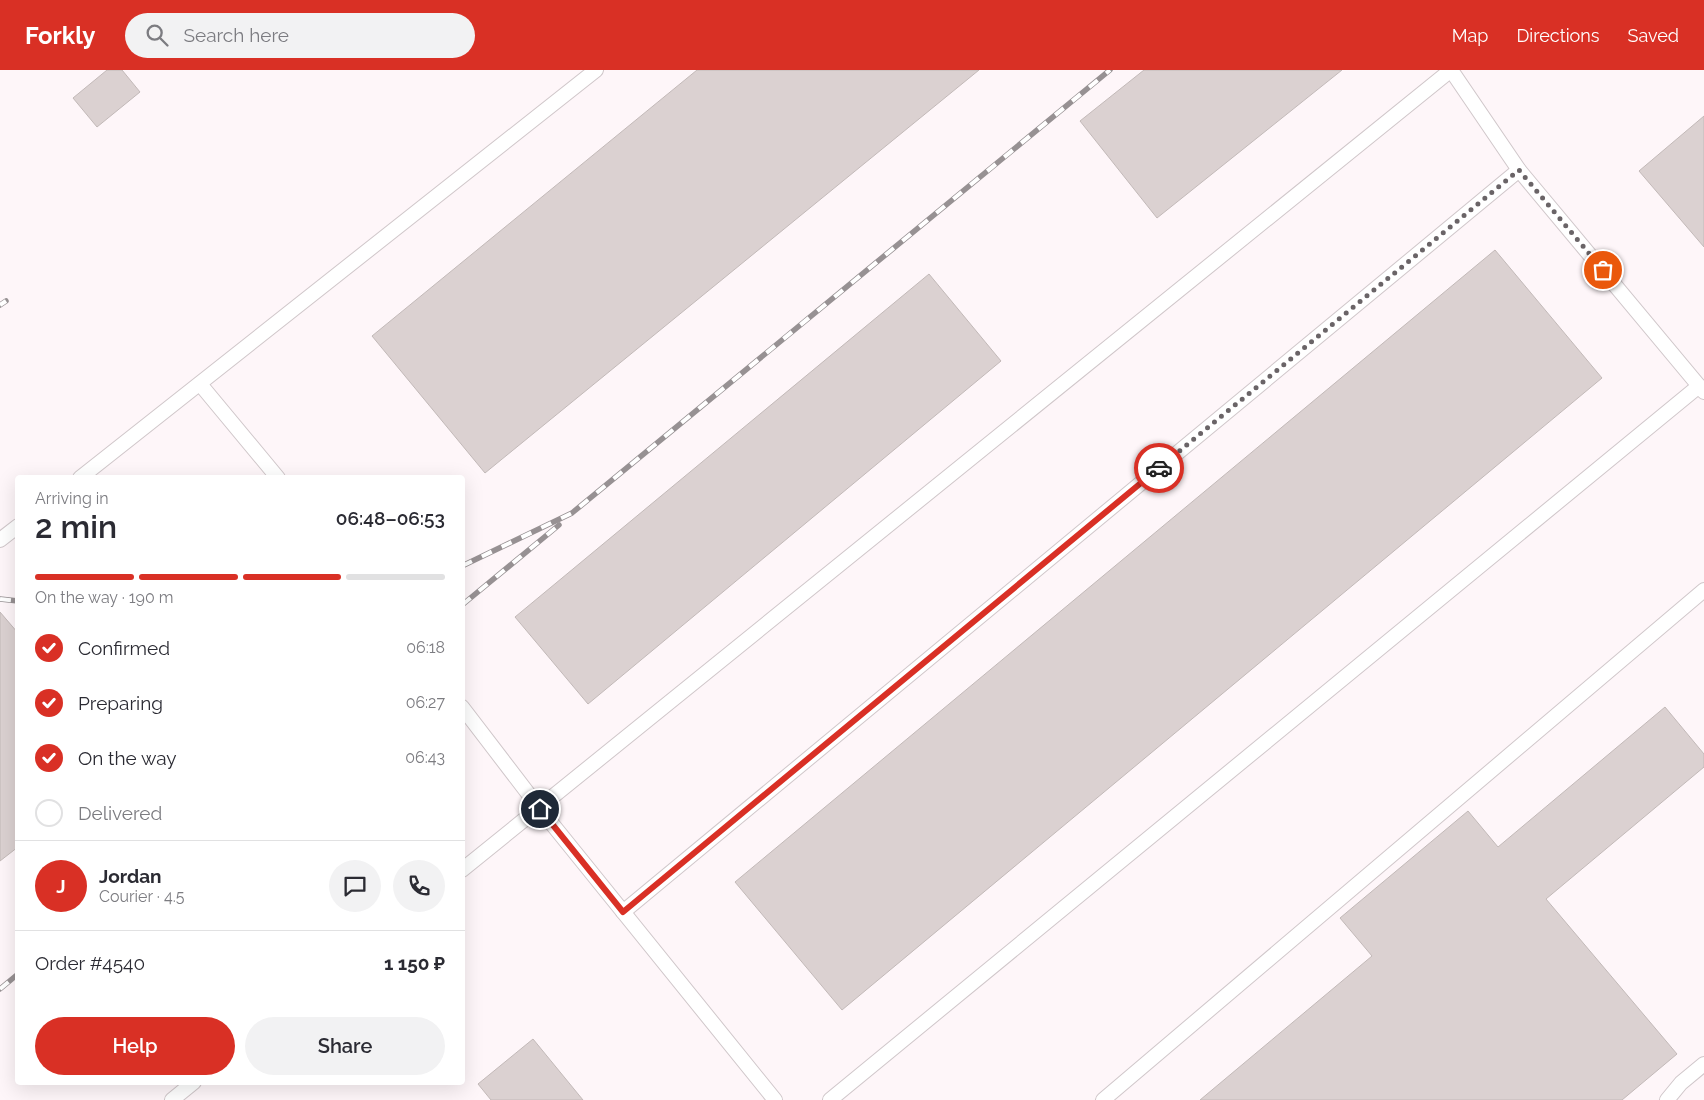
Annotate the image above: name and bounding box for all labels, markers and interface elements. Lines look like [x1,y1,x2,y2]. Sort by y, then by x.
search box [125,13,475,58]
text: Forkly [25,21,95,50]
icon: search [143,21,171,49]
text: Search here [183,24,289,46]
text: Map [1452,25,1488,46]
text: Directions [1516,25,1600,46]
text: Saved [1628,25,1679,46]
pin [1582,249,1624,291]
icon: bag [1589,256,1617,284]
courier [1134,443,1184,493]
icon: car [1145,454,1173,482]
text: Arriving in [35,489,109,508]
text: 06:48–06:53 [336,507,445,529]
text: 2 min [35,508,117,545]
text: On the way · 190 m [35,588,174,607]
icon: check [35,634,63,662]
text: Confirmed [78,637,170,659]
text: 06:18 [406,638,445,657]
icon: check [35,689,63,717]
text: Preparing [78,692,163,714]
text: 06:27 [406,693,445,712]
icon: check [35,744,63,772]
text: On the way [78,747,177,769]
text: 06:43 [405,748,445,767]
pin [519,788,561,830]
icon: home [526,795,554,823]
text: Delivered [78,802,162,824]
button: chat [329,860,381,912]
button: phone [393,860,445,912]
text: Jordan [99,865,162,887]
text: J [56,875,66,897]
text: Courier · 4.5 [99,887,184,906]
text: Order #4540 [35,952,145,974]
text: 1 150 ₽ [384,952,445,974]
button: Help [35,1017,235,1075]
button: Share [245,1017,445,1075]

